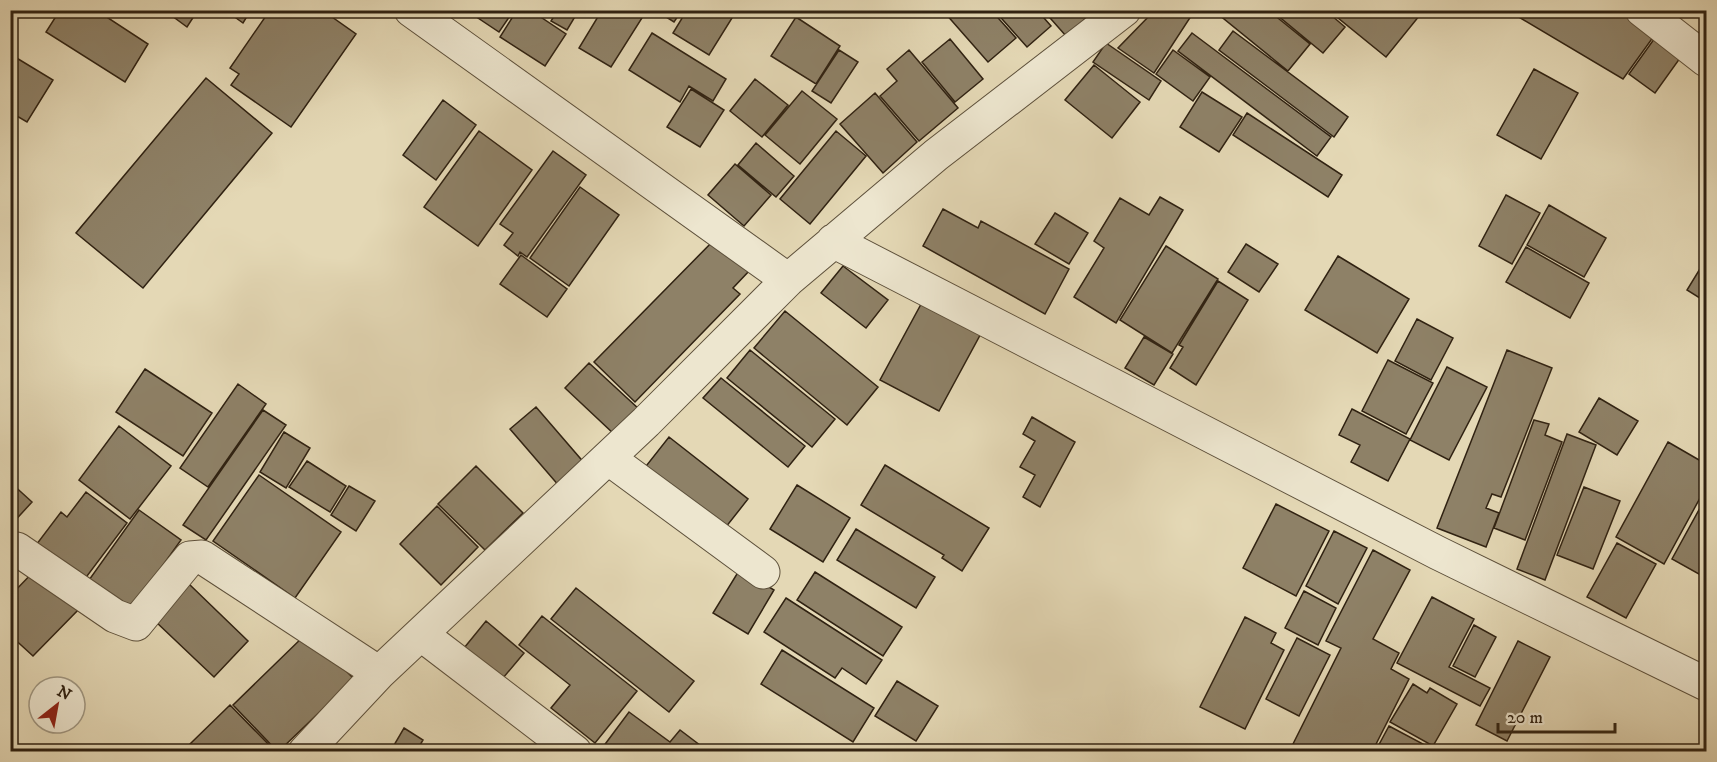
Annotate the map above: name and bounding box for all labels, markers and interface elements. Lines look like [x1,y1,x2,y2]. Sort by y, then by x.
north arrow [27,675,87,735]
text: N [53,681,75,705]
scale bar [1498,696,1615,734]
text: 20 m [1507,707,1543,729]

